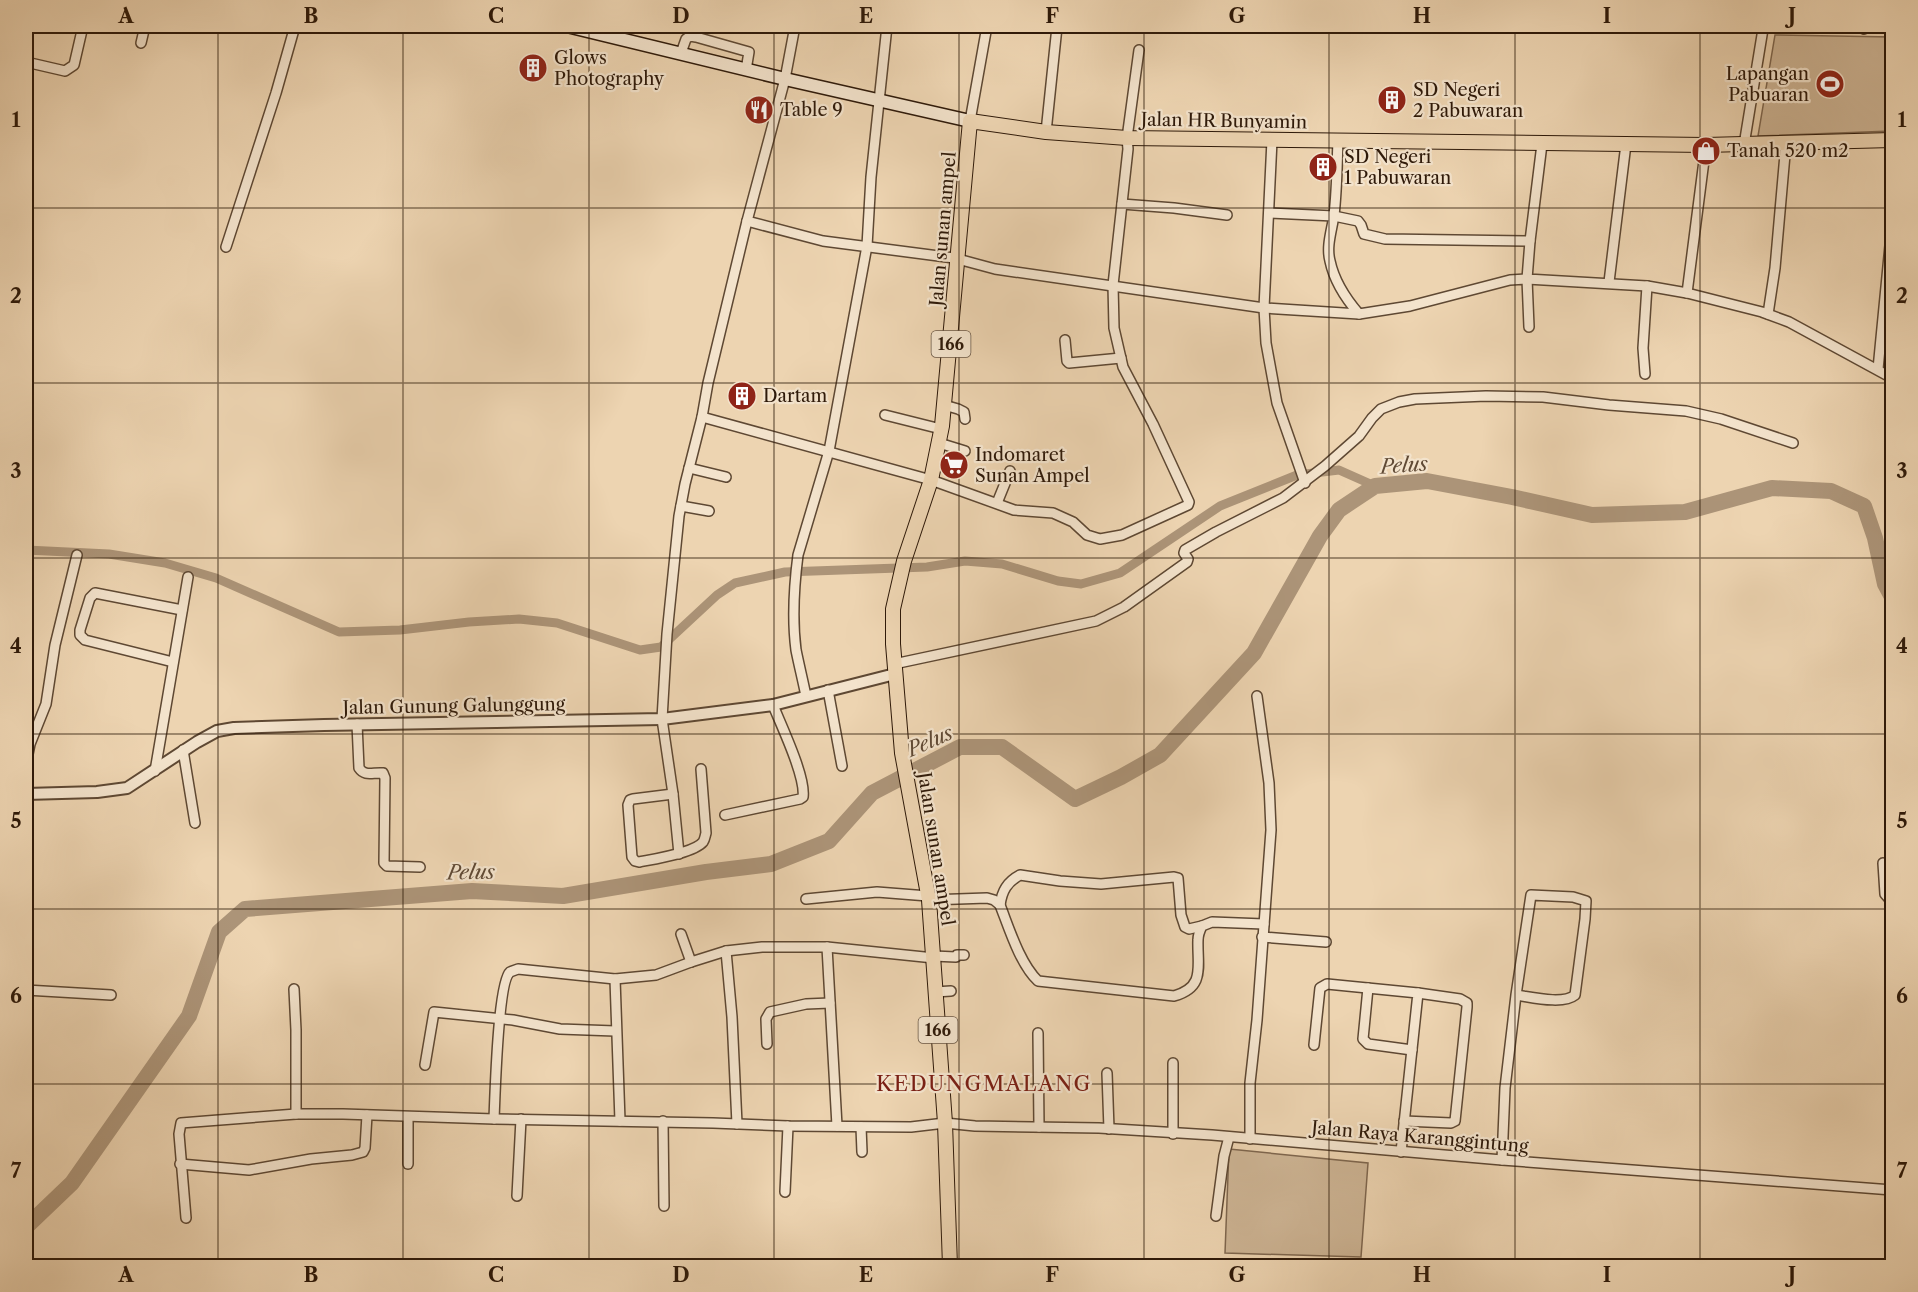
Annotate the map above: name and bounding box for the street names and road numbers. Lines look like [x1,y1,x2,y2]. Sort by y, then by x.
street label: Jalan HR Bunyamin [1138,108,1307,133]
street label: Jalan sunan ampel [925,151,961,310]
road number: 166 [932,331,970,357]
street label: Jalan Gunung Galunggung [340,693,566,719]
street label: Jalan sunan ampel [913,768,959,927]
road number: 166 [918,1017,958,1043]
street label: Jalan Raya Karanggintung [1307,1116,1530,1158]

